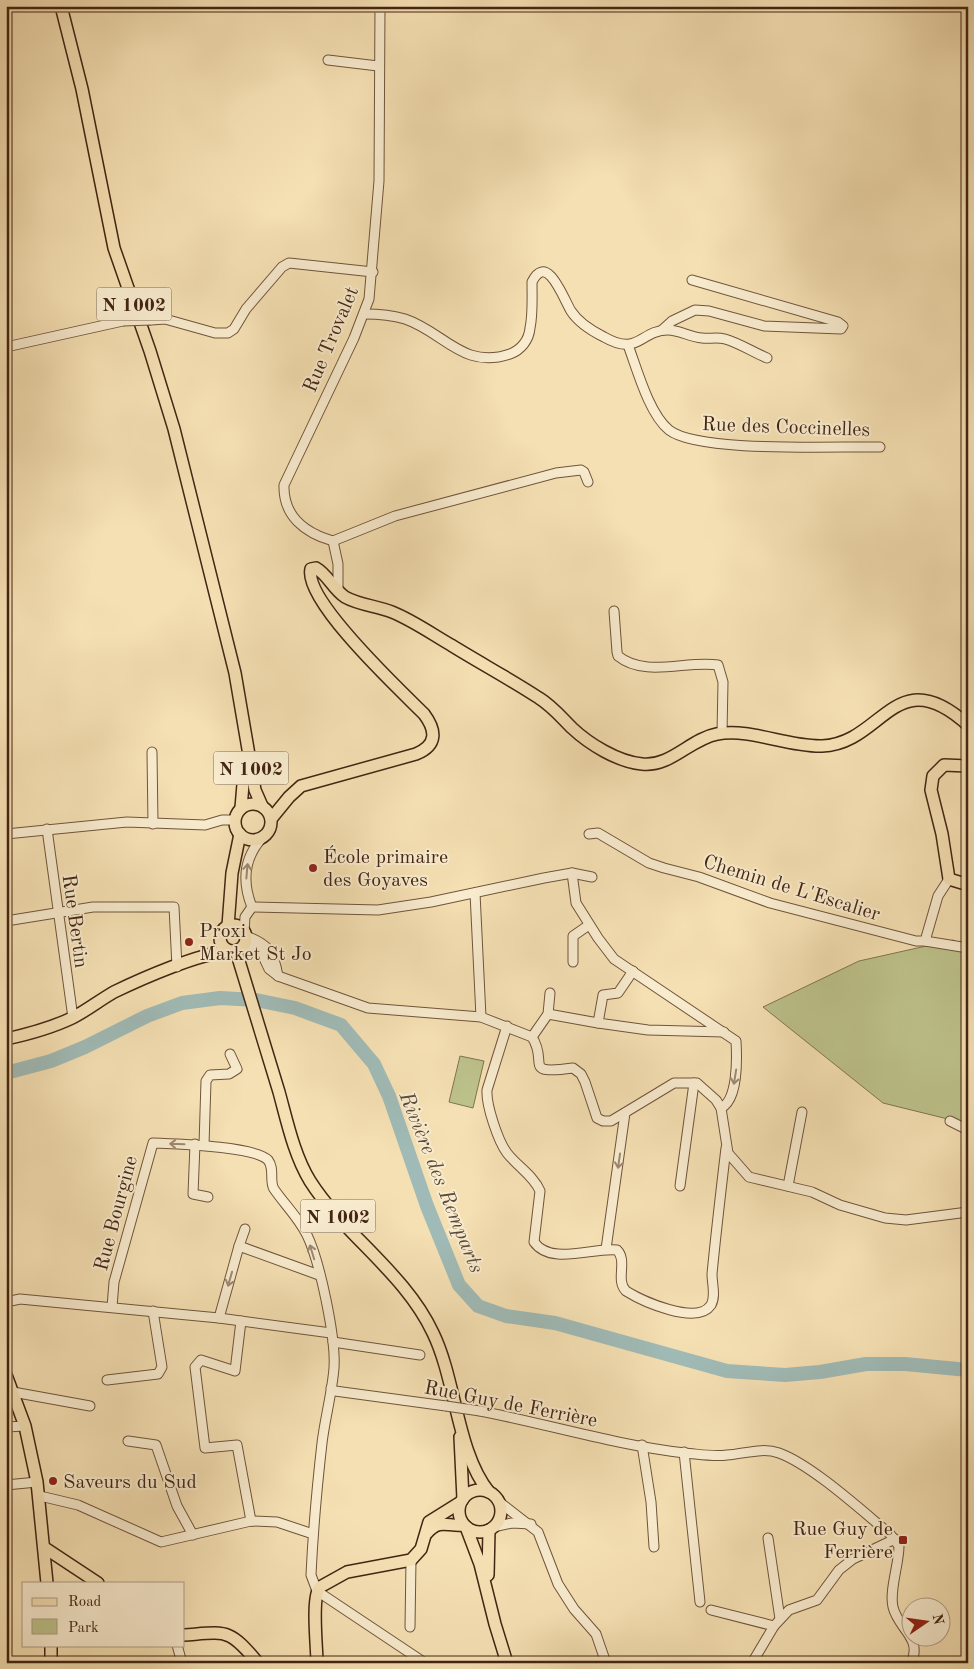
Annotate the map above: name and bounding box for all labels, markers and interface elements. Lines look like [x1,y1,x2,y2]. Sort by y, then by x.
street label: Rue Trovalet [301,284,363,396]
road number: N 1002 [96,288,172,320]
street label: Rue des Coccinelles [701,415,871,441]
road number: N 1002 [214,751,288,784]
place label: École primaire des Goyaves [323,845,448,891]
street label: Chemin de L'Escalier [701,852,882,925]
marker: École primaire des Goyaves [307,862,319,874]
one-way arrow [242,863,251,879]
street label: Rue Bertin [58,873,91,970]
place label: Proxi Market St Jo [199,922,312,965]
marker: Proxi Market St Jo [183,936,195,948]
one-way arrow [729,1069,739,1085]
water label: Rivière des Remparts [394,1088,487,1276]
one-way arrow [170,1139,186,1148]
one-way arrow [613,1153,623,1169]
street label: Rue Bourgine [92,1154,142,1273]
road number: N 1002 [300,1200,376,1232]
one-way arrow [307,1244,317,1260]
one-way arrow [225,1270,235,1286]
street label: Rue Guy de Ferrière [422,1378,599,1432]
place label: Saveurs du Sud [63,1473,197,1493]
marker: Saveurs du Sud [47,1475,59,1487]
place label: Rue Guy de Ferrière [792,1520,893,1563]
marker: Rue Guy de Ferrière [897,1534,909,1546]
legend [22,1582,185,1646]
text: Road [68,1595,102,1610]
north arrow [902,1596,952,1646]
text: N [930,1613,946,1626]
text: Park [68,1621,99,1636]

